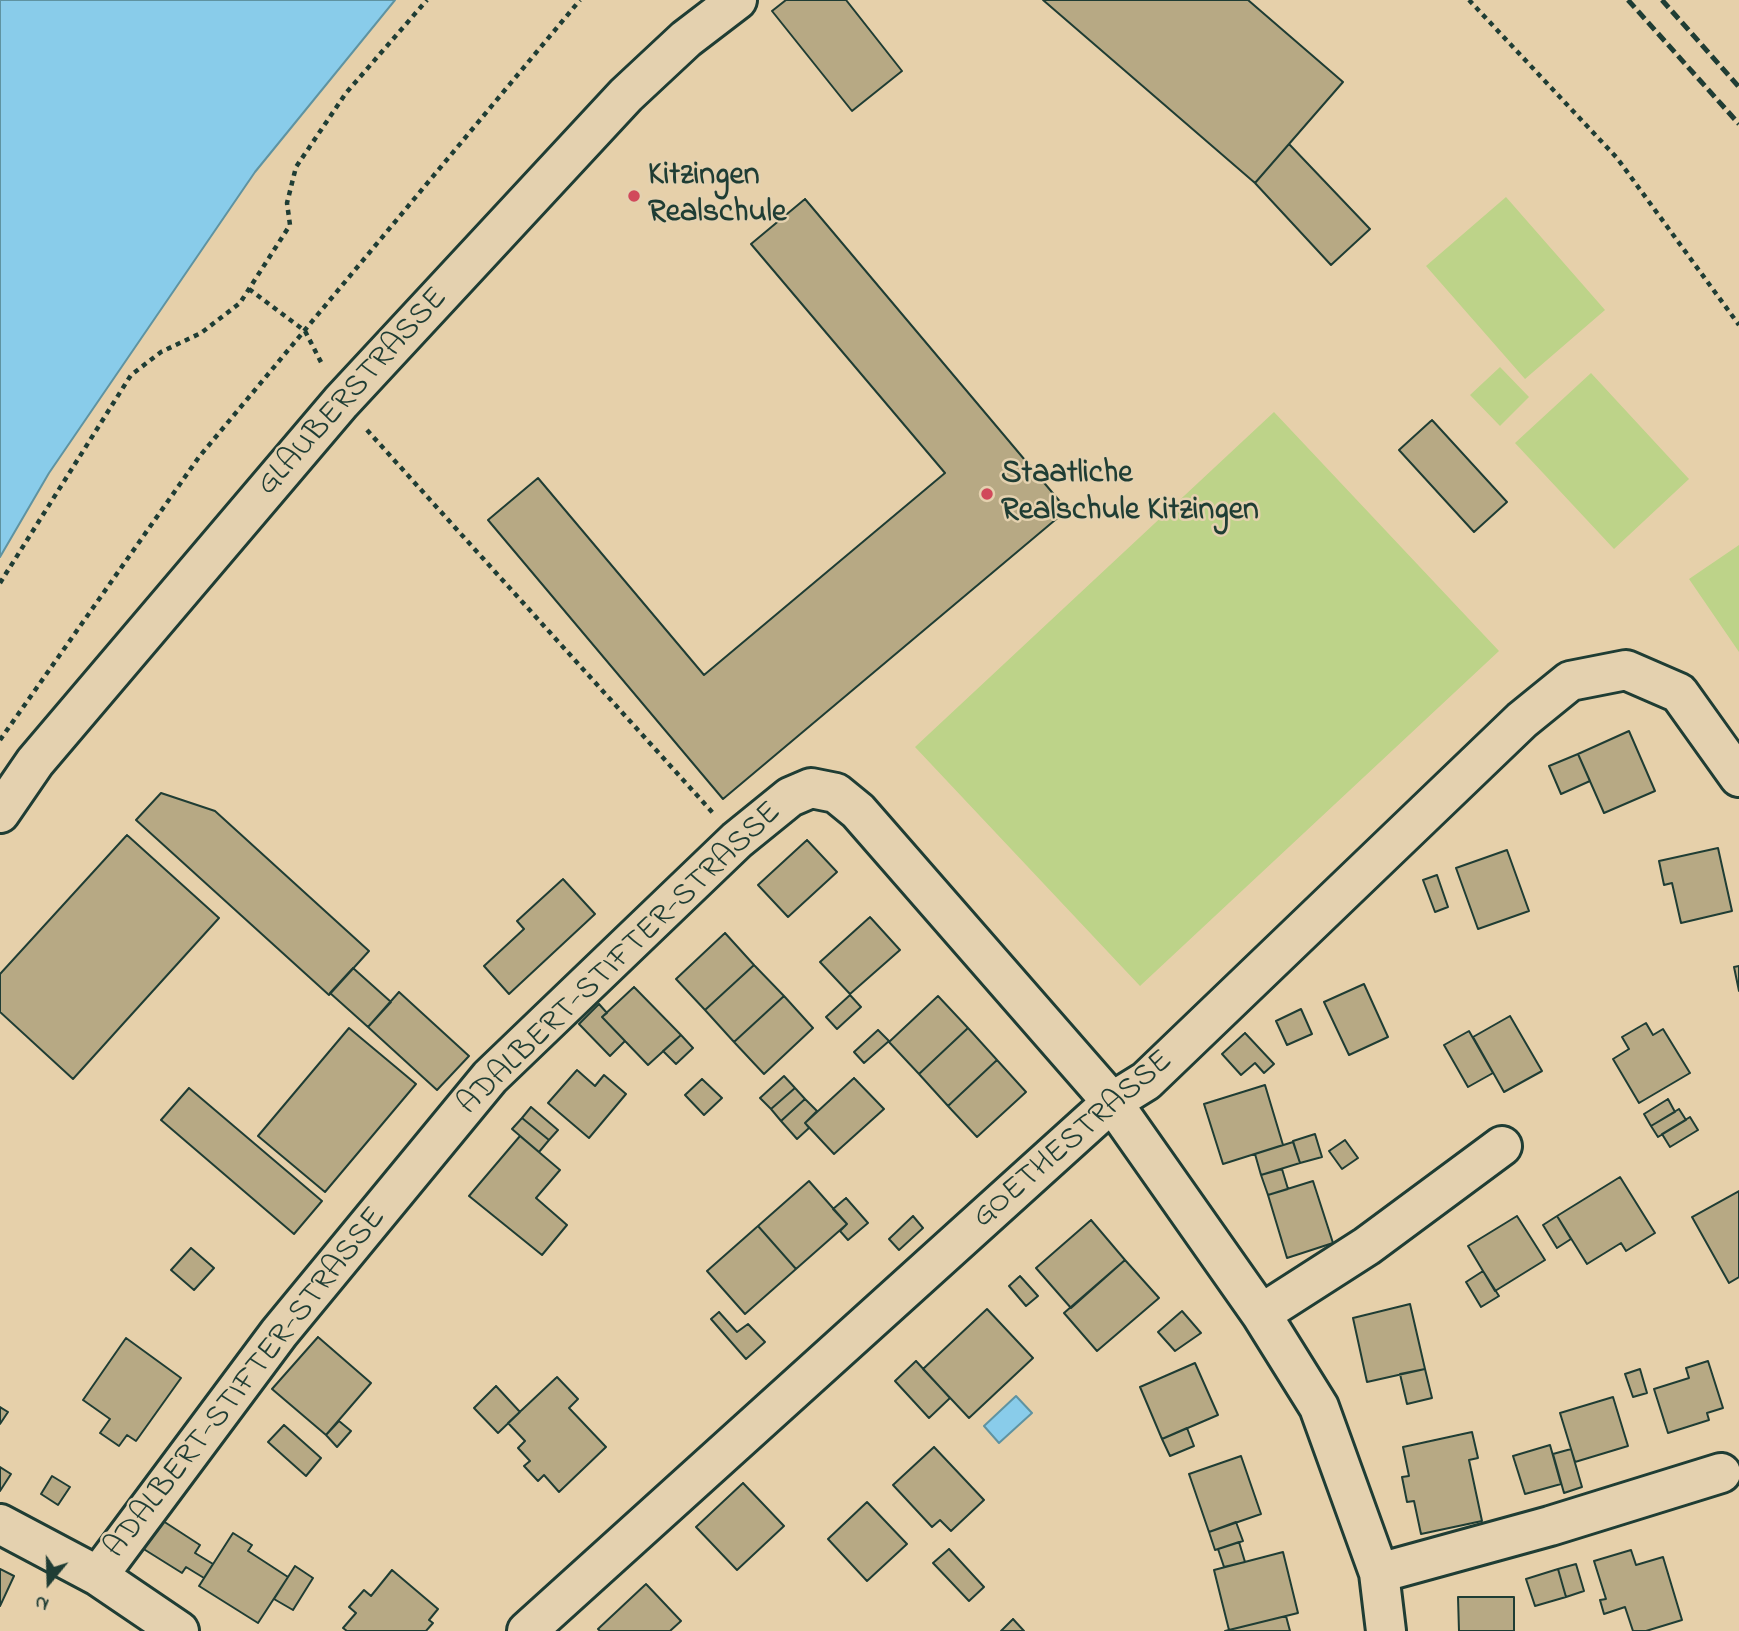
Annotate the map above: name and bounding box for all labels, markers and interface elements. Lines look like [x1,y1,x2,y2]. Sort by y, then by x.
place label: Kitzingen Realschule [648,159,786,234]
marker: Kitzingen Realschule [626,188,642,204]
street label: GLAUBERSTRASSE [250,281,458,505]
place label: Staatliche Realschule Kitzingen [1001,457,1259,532]
marker: Staatliche Realschule Kitzingen [979,486,995,502]
street label: ADALBERT-STIFTER-STRASSE [451,795,791,1125]
street label: GOETHESTRASSE [966,1044,1182,1238]
street label: ADALBERT-STIFTER-STRASSE [98,1201,396,1567]
north arrow [14,1547,84,1617]
text: N [32,1587,52,1617]

